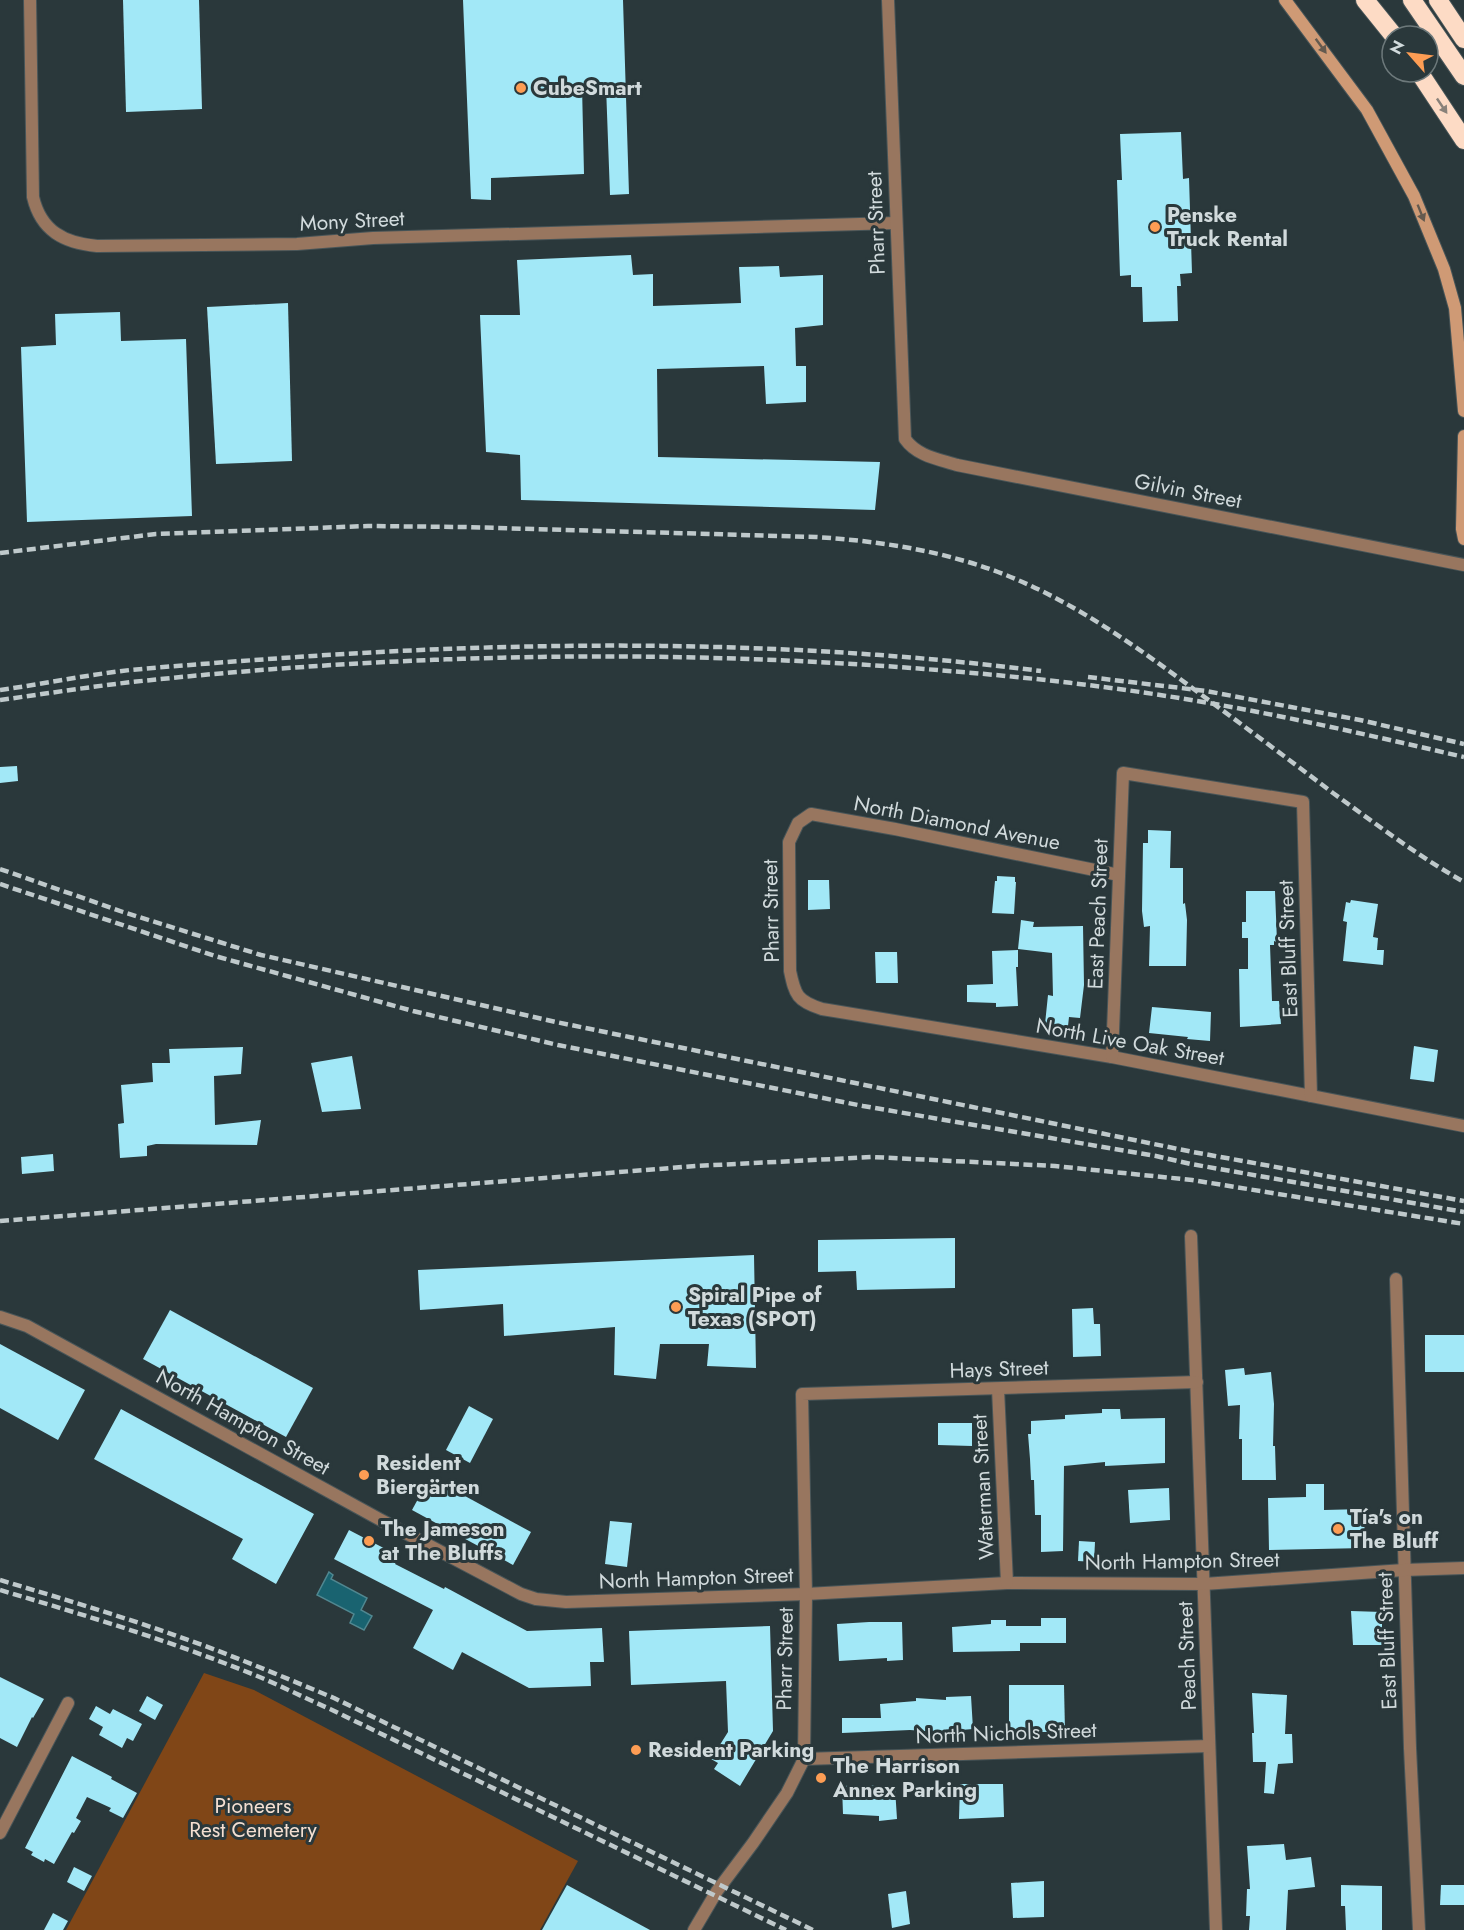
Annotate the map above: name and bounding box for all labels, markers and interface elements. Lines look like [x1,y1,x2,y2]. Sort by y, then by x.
north arrow [1380,24,1440,84]
text: N [1384,36,1410,58]
one-way arrow [1314,39,1326,54]
place label: CubeSmart [533,73,642,103]
marker: CubeSmart [514,81,528,95]
one-way arrow [1436,98,1447,114]
street label: Pharr Street [859,171,893,275]
place label: Penske Truck Rental [1167,200,1288,254]
street label: Mony Street [299,203,405,239]
one-way arrow [1417,204,1426,222]
marker: Penske Truck Rental [1148,220,1162,234]
street label: Gilvin Street [1132,466,1244,516]
street label: North Diamond Avenue [851,788,1063,858]
street label: East Peach Street [1080,838,1116,990]
street label: Pharr Street [755,859,787,963]
street label: East Bluff Street [1271,880,1305,1018]
street label: North Live Oak Street [1034,1011,1226,1073]
place label: Spiral Pipe of Texas (SPOT) [688,1280,822,1334]
marker: Spiral Pipe of Texas (SPOT) [669,1300,683,1314]
street label: Hays Street [949,1352,1049,1386]
street label: North Hampton Street [151,1362,335,1482]
street label: Waterman Street [964,1413,1002,1561]
place label: Resident Biergärten [376,1448,480,1502]
marker: Resident Biergärten [357,1468,371,1482]
place label: Tía's on The Bluff [1350,1502,1439,1556]
place label: The Jameson at The Bluffs [381,1514,505,1568]
marker: Tía's on The Bluff [1331,1522,1345,1536]
marker: The Jameson at The Bluffs [362,1534,376,1548]
street label: North Hampton Street [1084,1544,1280,1578]
street label: North Hampton Street [598,1560,794,1596]
street label: East Bluff Street [1370,1572,1404,1710]
street label: Peach Street [1170,1601,1204,1711]
street label: Pharr Street [769,1607,801,1711]
street label: North Nichols Street [915,1715,1097,1751]
place label: Resident Parking [648,1735,814,1765]
marker: Resident Parking [629,1743,643,1757]
place label: The Harrison Annex Parking [832,1751,977,1805]
marker: The Harrison Annex Parking [814,1771,828,1785]
park label: Pioneers Rest Cemetery [189,1791,318,1845]

